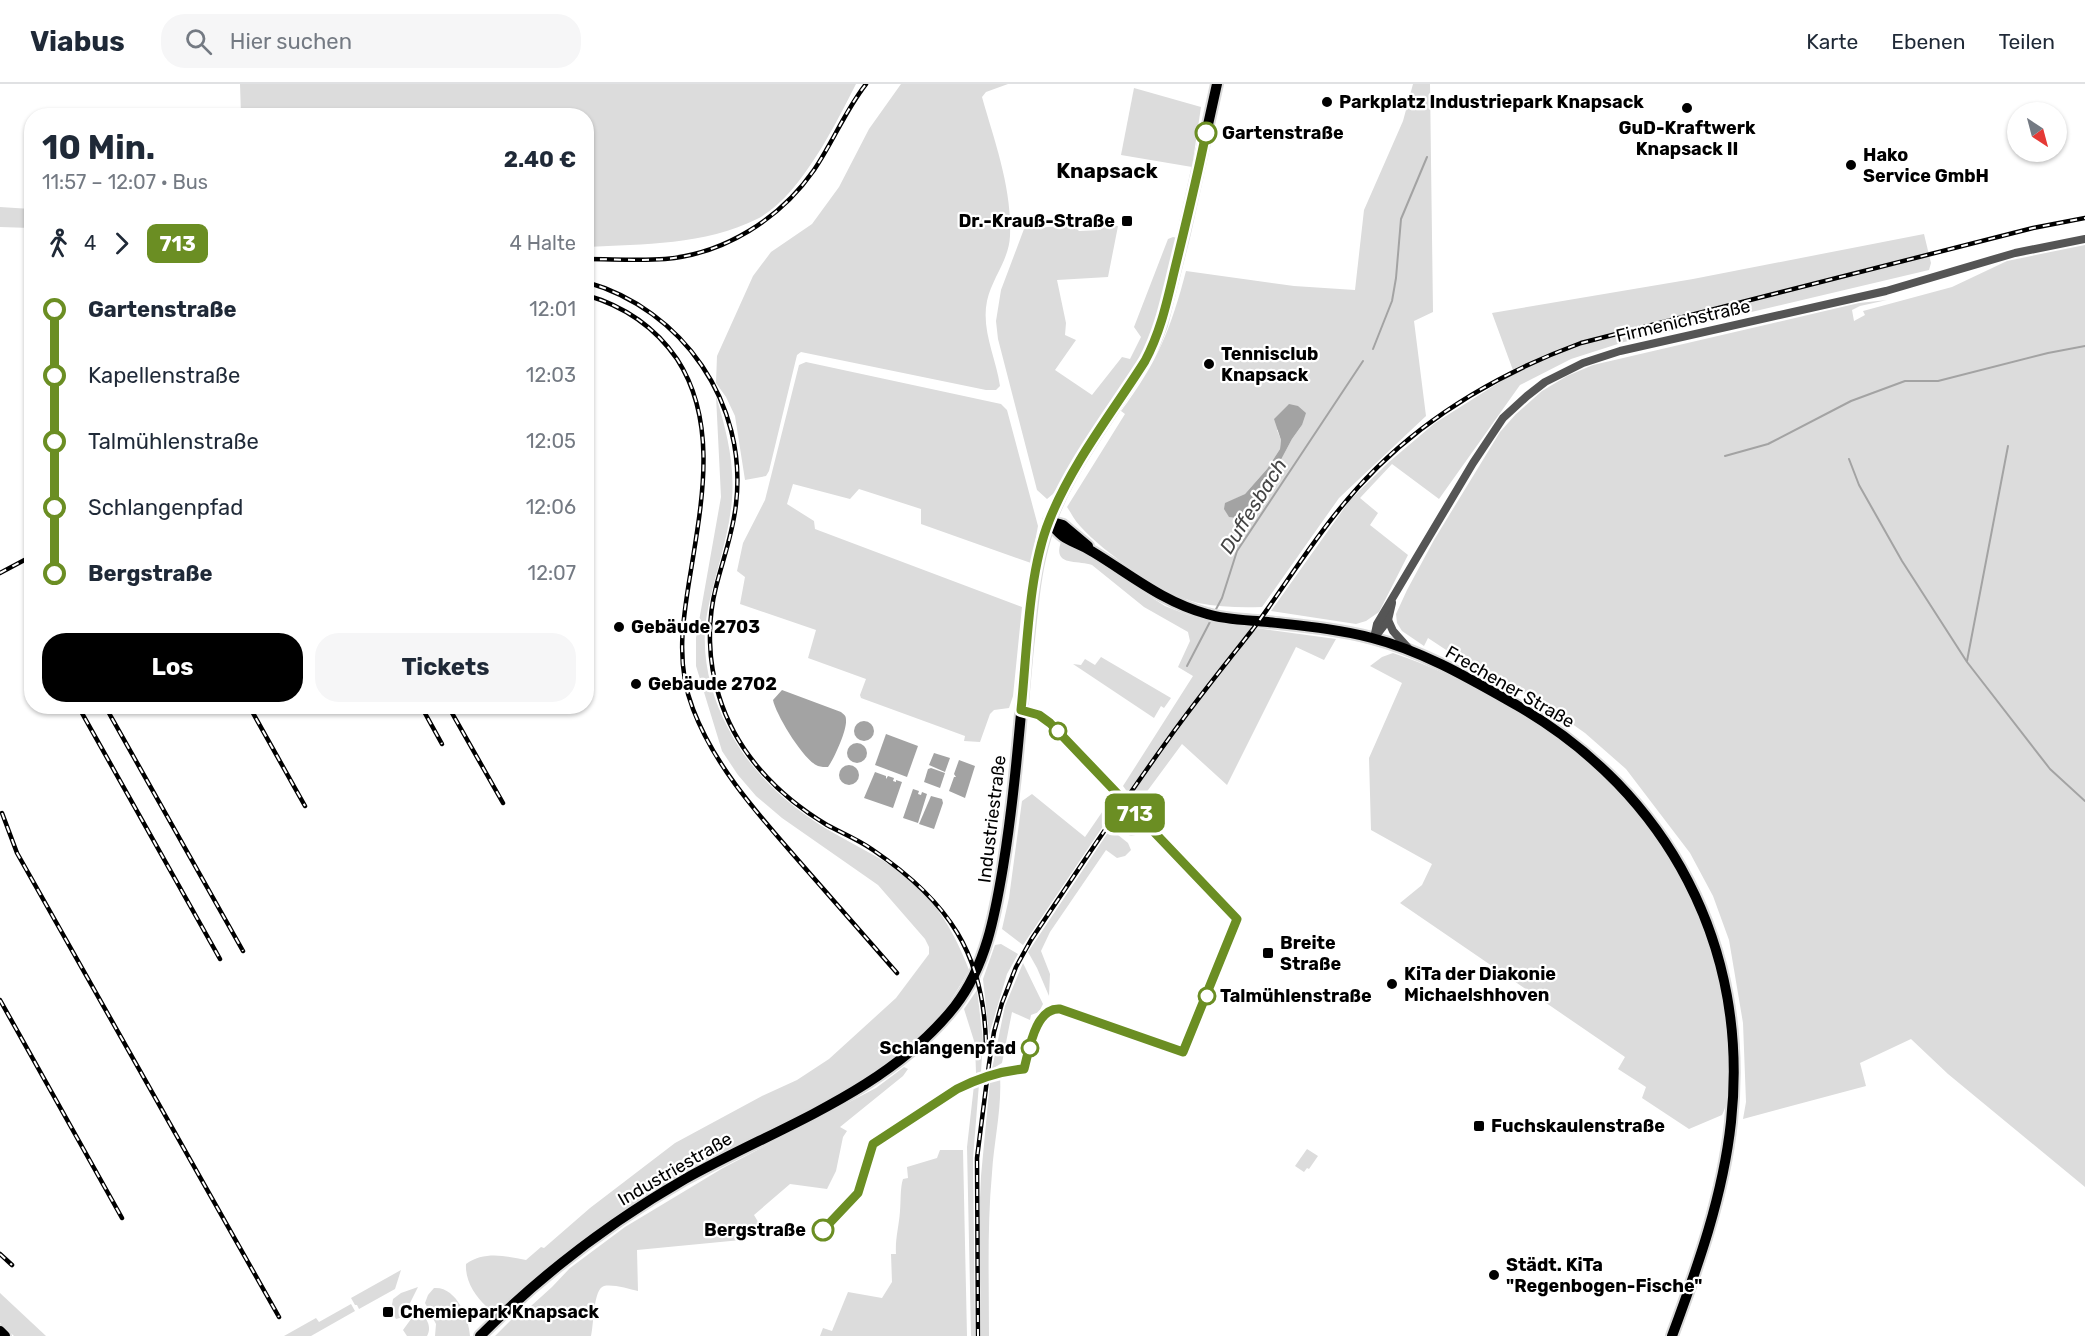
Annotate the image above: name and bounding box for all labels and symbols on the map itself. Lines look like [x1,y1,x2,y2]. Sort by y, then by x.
place label: Parkplatz Industriepark Knapsack [1339,91,1644,113]
marker: Parkplatz Industriepark Knapsack [1320,95,1334,109]
marker: GuD-Kraftwerk Knapsack II [1680,101,1694,115]
north arrow [2007,102,2067,162]
place label: GuD-Kraftwerk Knapsack II [1619,117,1756,160]
marker: Gartenstraße [1195,122,1217,144]
place label: Gartenstraße [1222,122,1344,144]
place label: Hako Service GmbH [1863,144,1989,187]
district label: Knapsack [1056,158,1159,183]
marker: Hako Service GmbH [1844,158,1858,172]
place label: Dr.-Krauß-Straße [958,210,1115,232]
marker: Dr.-Krauß-Straße [1120,214,1134,228]
street label: Firmenichstraße [1614,295,1752,347]
place label: Tennisclub Knapsack [1221,343,1318,386]
marker: Tennisclub Knapsack [1202,357,1216,371]
water label: Duffesbach [1214,454,1292,558]
place label: Gebäude 2703 [631,616,760,638]
marker: Gebäude 2703 [612,620,626,634]
street label: Frechener Straße [1442,641,1578,733]
place label: Gebäude 2702 [648,673,777,695]
marker: Gebäude 2702 [629,677,643,691]
unlabelled marker [1049,722,1067,740]
street label: Industriestraße [973,754,1011,884]
line badge: 713 [1100,794,1170,832]
place label: Breite Straße [1280,932,1341,975]
marker: Breite Straße [1261,946,1275,960]
place label: KiTa der Diakonie Michaelshhoven [1404,963,1556,1006]
marker: KiTa der Diakonie Michaelshhoven [1385,977,1399,991]
place label: Talmühlenstraße [1220,985,1372,1007]
marker: Talmühlenstraße [1198,987,1216,1005]
place label: Schlangenpfad [880,1037,1016,1059]
marker: Schlangenpfad [1021,1039,1039,1057]
place label: Fuchskaulenstraße [1491,1115,1665,1137]
marker: Fuchskaulenstraße [1472,1119,1486,1133]
street label: Industriestraße [614,1127,736,1211]
place label: Bergstraße [704,1219,806,1241]
marker: Bergstraße [812,1219,834,1241]
place label: Städt. KiTa "Regenbogen-Fische" [1506,1254,1702,1297]
marker: Städt. KiTa "Regenbogen-Fische" [1487,1268,1501,1282]
place label: Chemiepark Knapsack [400,1301,599,1323]
marker: Chemiepark Knapsack [381,1305,395,1319]

